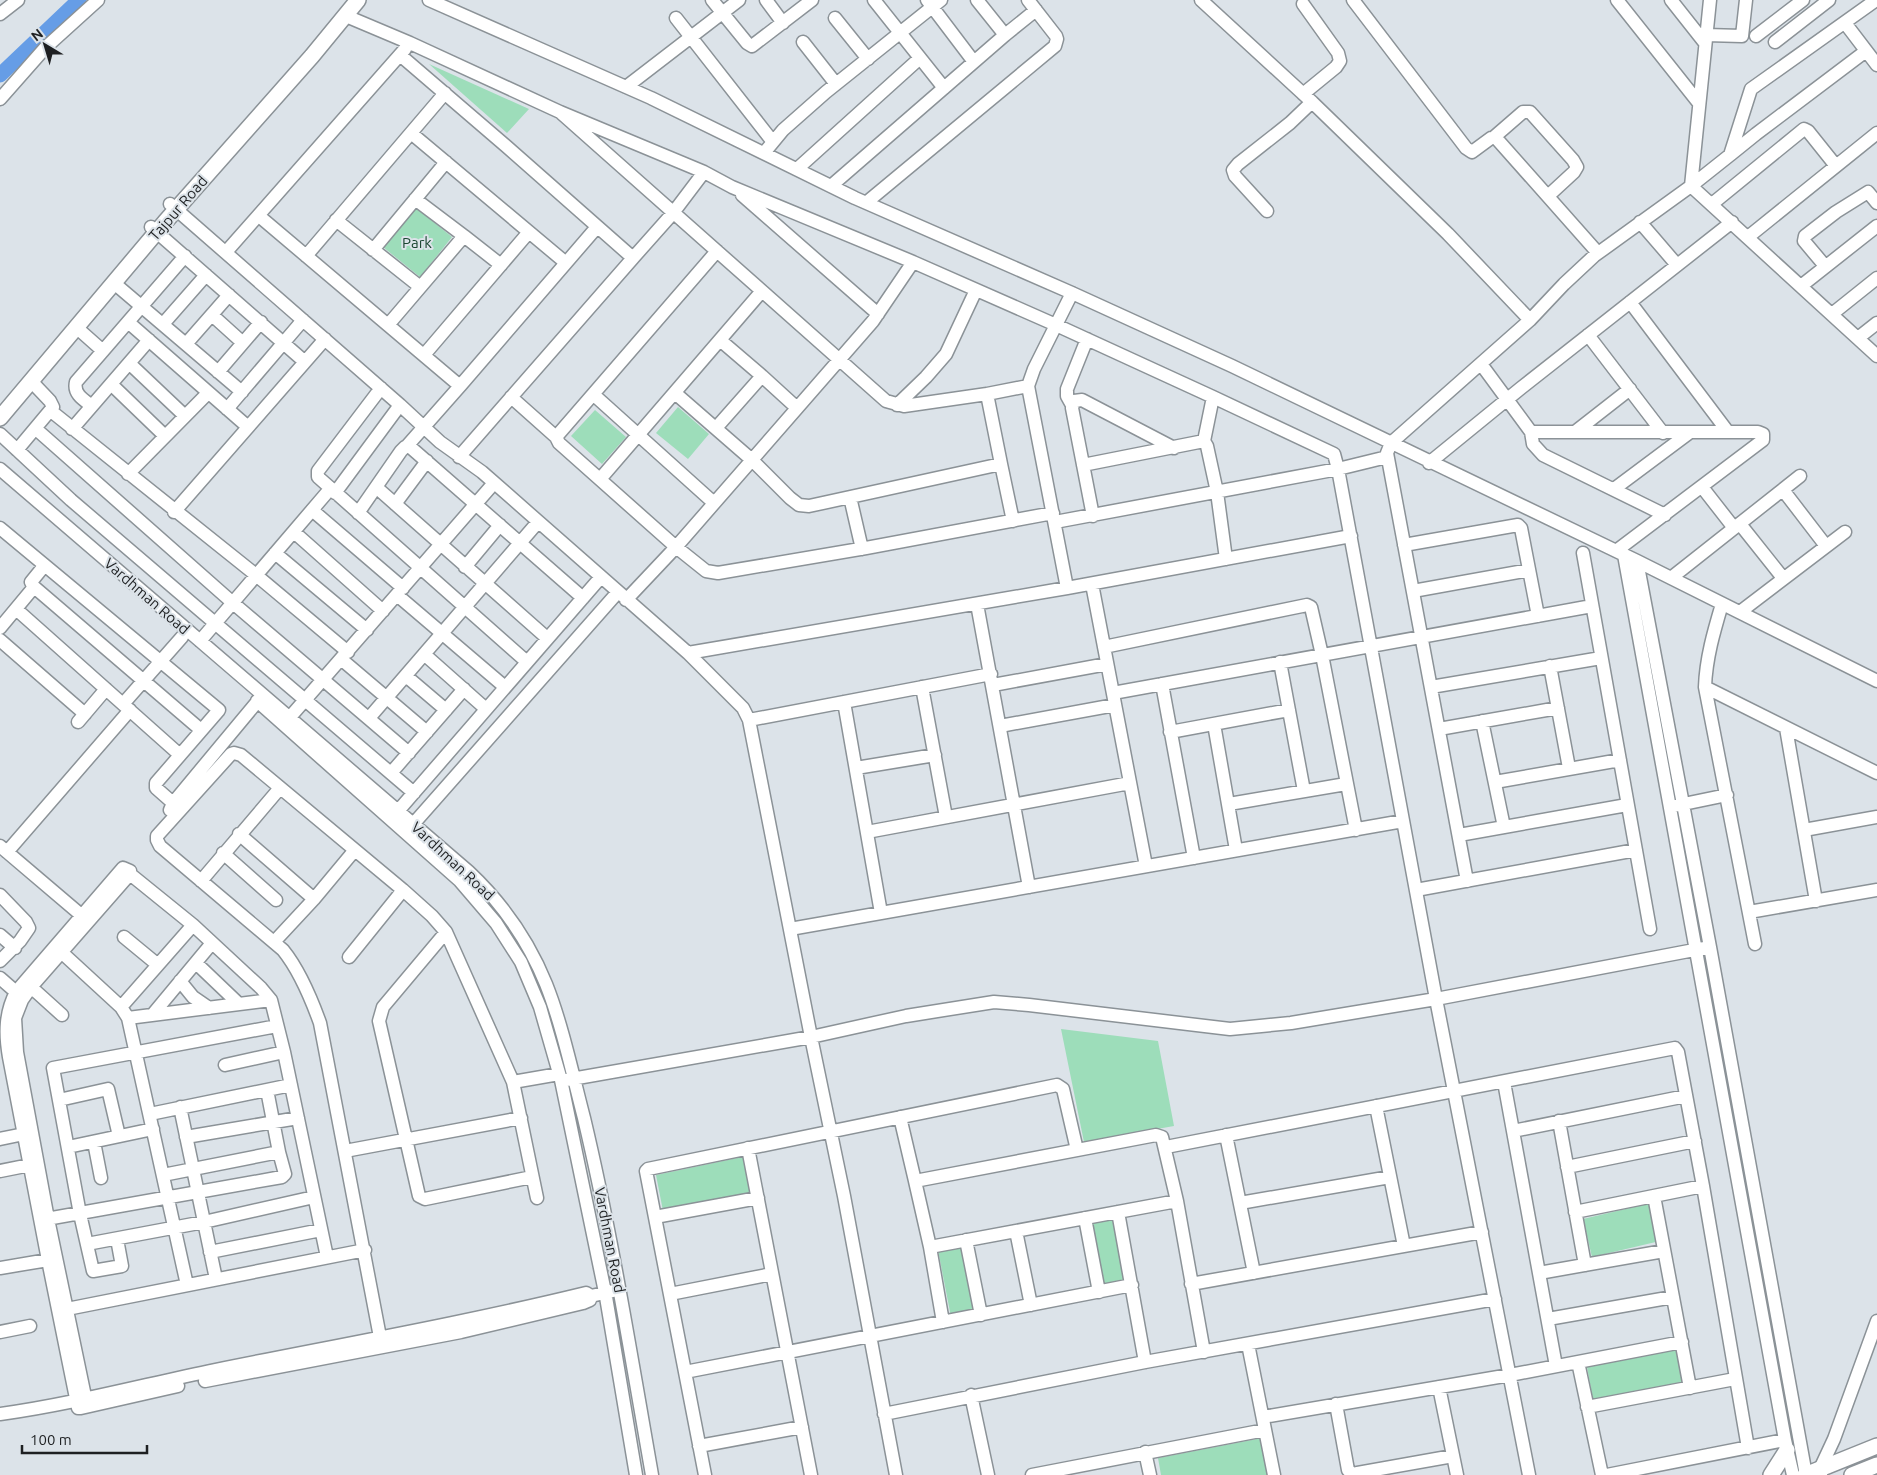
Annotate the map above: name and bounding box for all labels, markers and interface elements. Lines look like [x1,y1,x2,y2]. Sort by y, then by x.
north arrow [20,20,70,70]
text: N [28,25,46,44]
street label: Tajpur Road [145,172,211,244]
park label: Park [402,234,432,251]
street label: Vardhman Road [101,554,193,638]
street label: Vardhman Road [408,818,498,904]
street label: Vardhman Road [591,1186,629,1294]
scale bar [22,1422,148,1454]
text: 100 m [30,1431,72,1448]

